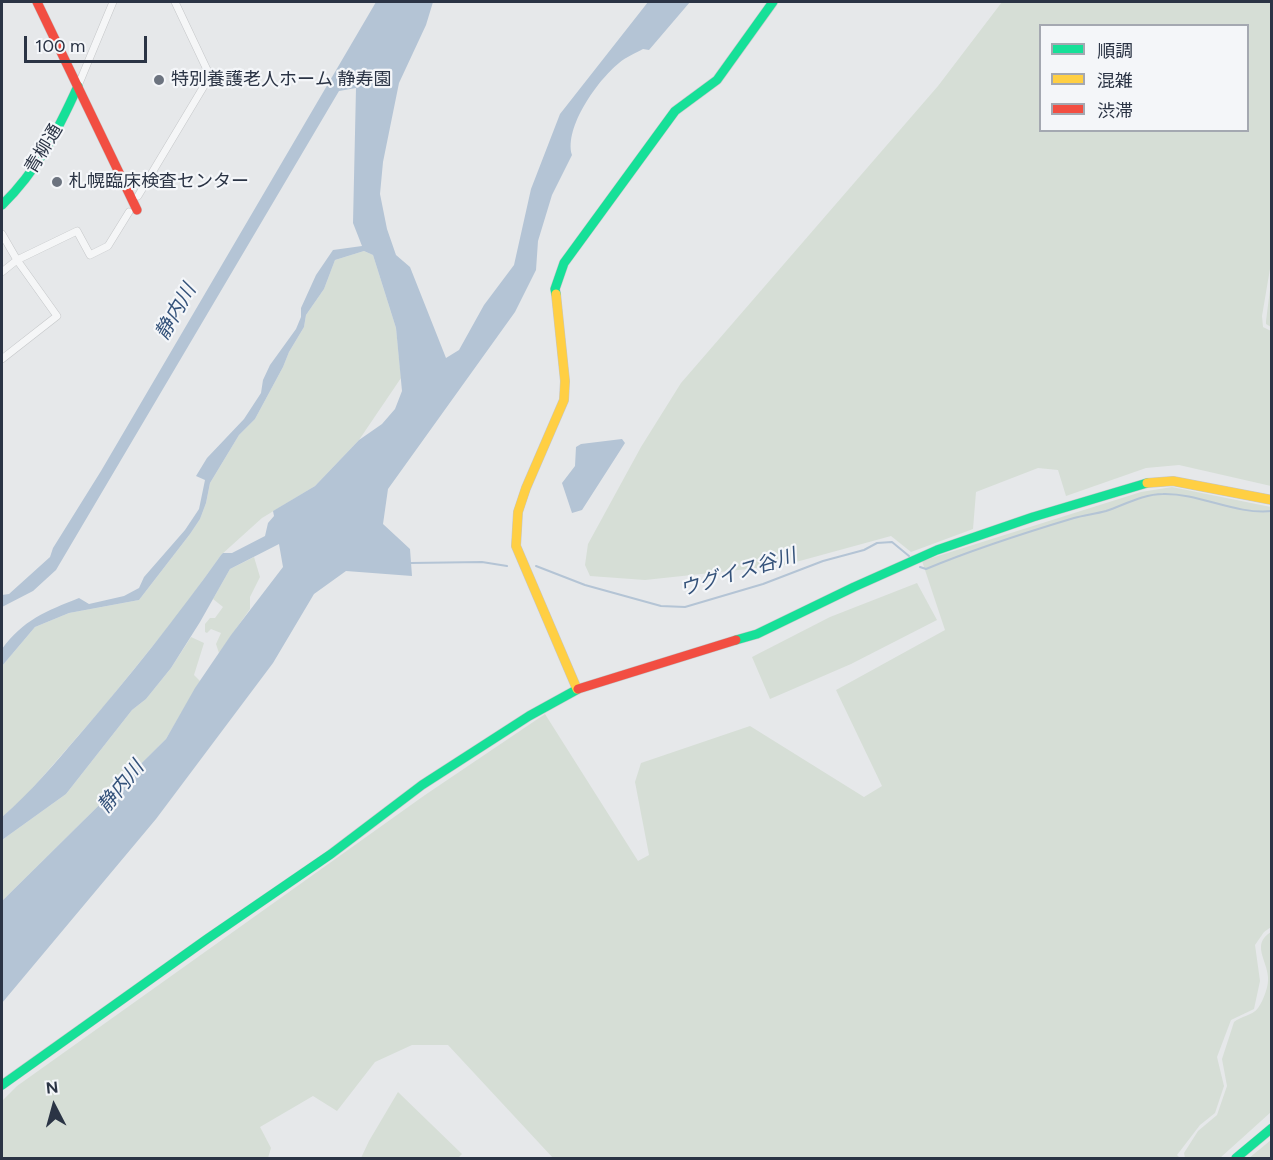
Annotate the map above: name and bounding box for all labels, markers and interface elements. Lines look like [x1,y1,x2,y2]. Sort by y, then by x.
scale bar [27,24,150,62]
legend [1039,24,1249,132]
text: 100 m [35,35,85,57]
text: 順調 [1097,40,1133,62]
place label: 特別養護老人ホーム 静寿園 [171,69,391,91]
text: 混雑 [1097,70,1133,92]
marker: 特別養護老人ホーム 静寿園 [152,73,166,87]
text: 渋滞 [1097,100,1133,122]
street label: 青柳通 [21,120,67,178]
place label: 札幌臨床検査センター [69,171,249,193]
marker: 札幌臨床検査センター [50,175,64,189]
water label: 静内川 [151,280,201,344]
water label: ウグイス谷川 [677,544,799,602]
water label: 静内川 [93,756,149,818]
north arrow [24,1076,84,1136]
text: N [45,1078,59,1098]

